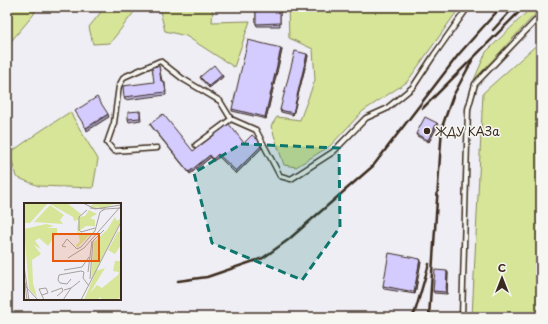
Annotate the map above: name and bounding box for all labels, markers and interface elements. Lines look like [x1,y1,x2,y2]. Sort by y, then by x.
place label: ЖДУ КАЗа [435,122,500,140]
marker: ЖДУ КАЗа [422,126,432,136]
inset map [24,203,121,300]
north arrow [482,258,522,298]
text: С [498,259,506,276]

